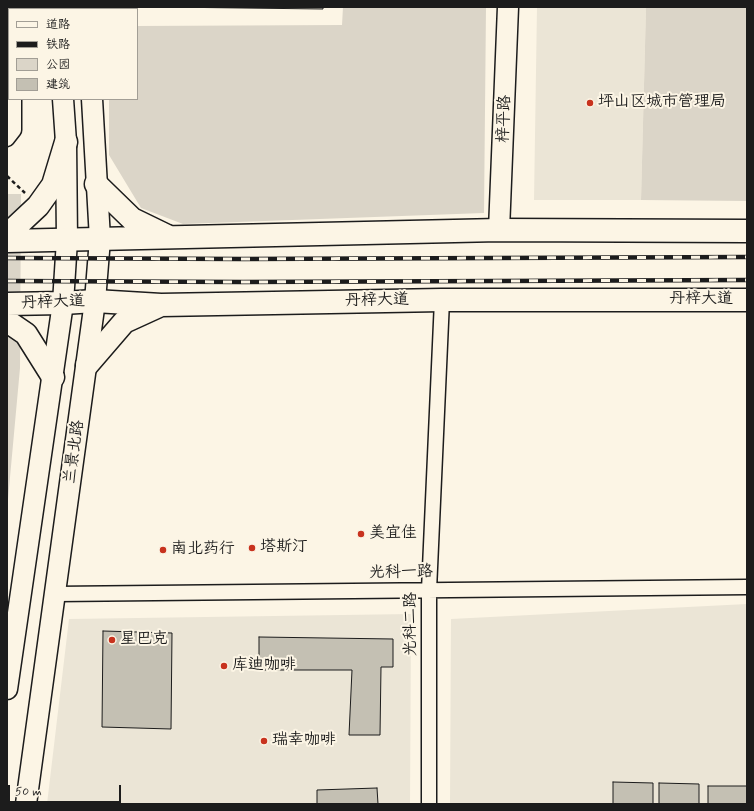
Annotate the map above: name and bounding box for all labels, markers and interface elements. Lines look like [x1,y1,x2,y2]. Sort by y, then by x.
legend [8,8,138,100]
text: 道路 [46,17,70,33]
text: 铁路 [46,37,70,53]
text: 公园 [46,57,70,73]
text: 建筑 [46,77,70,93]
place label: 坪山区城市管理局 [598,93,726,113]
street label: 梓平路 [495,95,515,143]
marker: 坪山区城市管理局 [585,98,595,108]
street label: 丹梓大道 [669,290,733,310]
street label: 丹梓大道 [345,291,409,311]
street label: 丹梓大道 [21,292,85,314]
street label: 兰景北路 [61,419,89,485]
place label: 美宜佳 [369,524,417,544]
marker: 美宜佳 [356,529,366,539]
place label: 塔斯汀 [260,538,308,558]
place label: 南北药行 [171,540,235,560]
marker: 塔斯汀 [247,543,257,553]
marker: 南北药行 [158,545,168,555]
street label: 光科一路 [369,563,433,583]
street label: 光科二路 [402,592,422,656]
place label: 星巴克 [120,630,168,650]
marker: 星巴克 [107,635,117,645]
place label: 库迪咖啡 [232,656,296,676]
marker: 库迪咖啡 [219,661,229,671]
place label: 瑞幸咖啡 [272,731,336,751]
marker: 瑞幸咖啡 [259,736,269,746]
scale bar [10,777,123,803]
text: 50 m [15,784,42,800]

